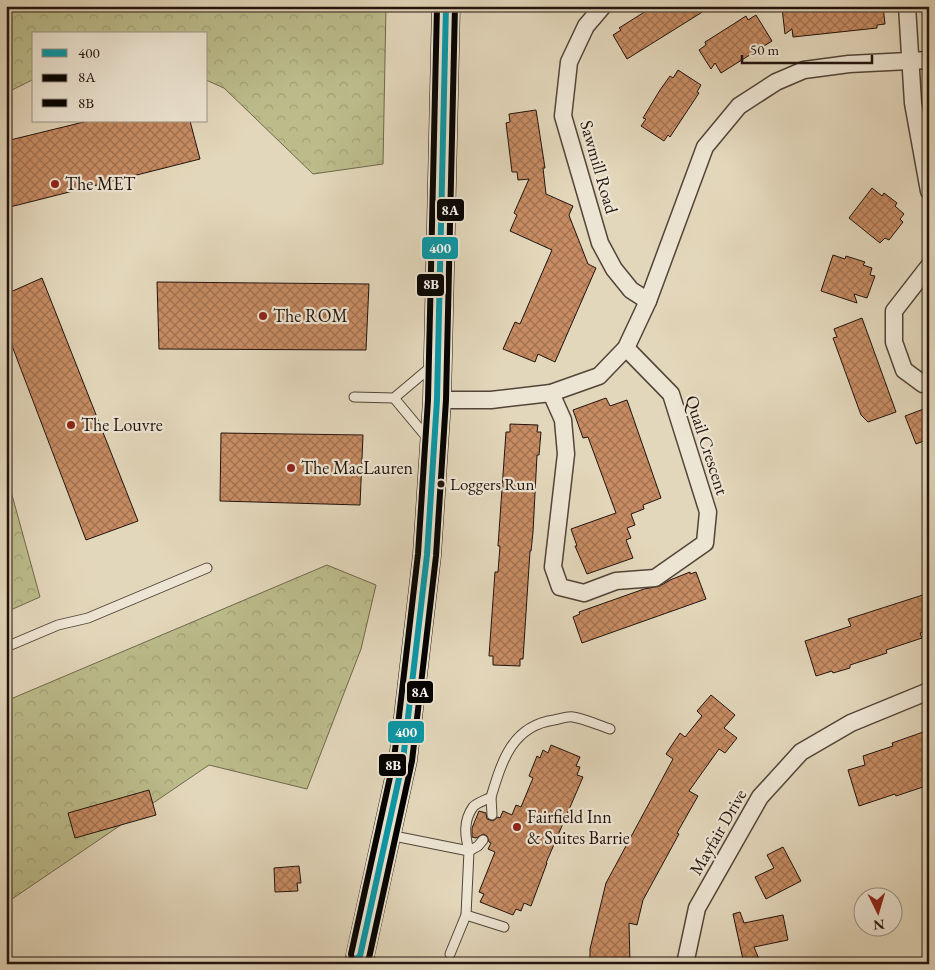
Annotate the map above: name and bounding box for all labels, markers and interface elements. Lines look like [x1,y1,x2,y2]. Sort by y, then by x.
legend [32,32,208,122]
scale bar [742,32,872,64]
text: 50 m [750,40,779,59]
text: 400 [78,43,100,62]
text: 8A [78,67,96,86]
text: 8B [78,93,94,112]
street label: Sawmill Road [575,118,624,217]
place label: The MET [65,172,136,195]
marker: The MET [49,178,61,190]
line badge: 8A [436,198,465,222]
text: 8A [441,201,460,219]
line badge: 400 [421,236,459,260]
text: 400 [429,239,452,257]
line badge: 8B [416,273,445,297]
text: 8B [423,275,439,293]
place label: The ROM [273,304,348,327]
marker: The ROM [257,310,269,322]
street label: Quail Crescent [681,392,735,498]
place label: The Louvre [81,413,163,436]
marker: The Louvre [65,419,77,431]
place label: The MacLauren [301,456,414,479]
marker: The MacLauren [285,462,297,474]
place label: Loggers Run [450,473,534,495]
marker: Loggers Run [436,479,446,489]
line badge: 8A [406,680,434,704]
text: 8A [411,683,430,701]
line badge: 400 [387,720,425,744]
text: 400 [395,723,418,741]
line badge: 8B [378,753,407,777]
text: 8B [385,756,401,774]
street label: Mayfair Drive [684,785,751,879]
place label: Fairfield Inn & Suites Barrie [527,805,630,849]
marker: Fairfield Inn & Suites Barrie [511,821,523,833]
north arrow [852,888,902,938]
text: N [872,915,886,934]

